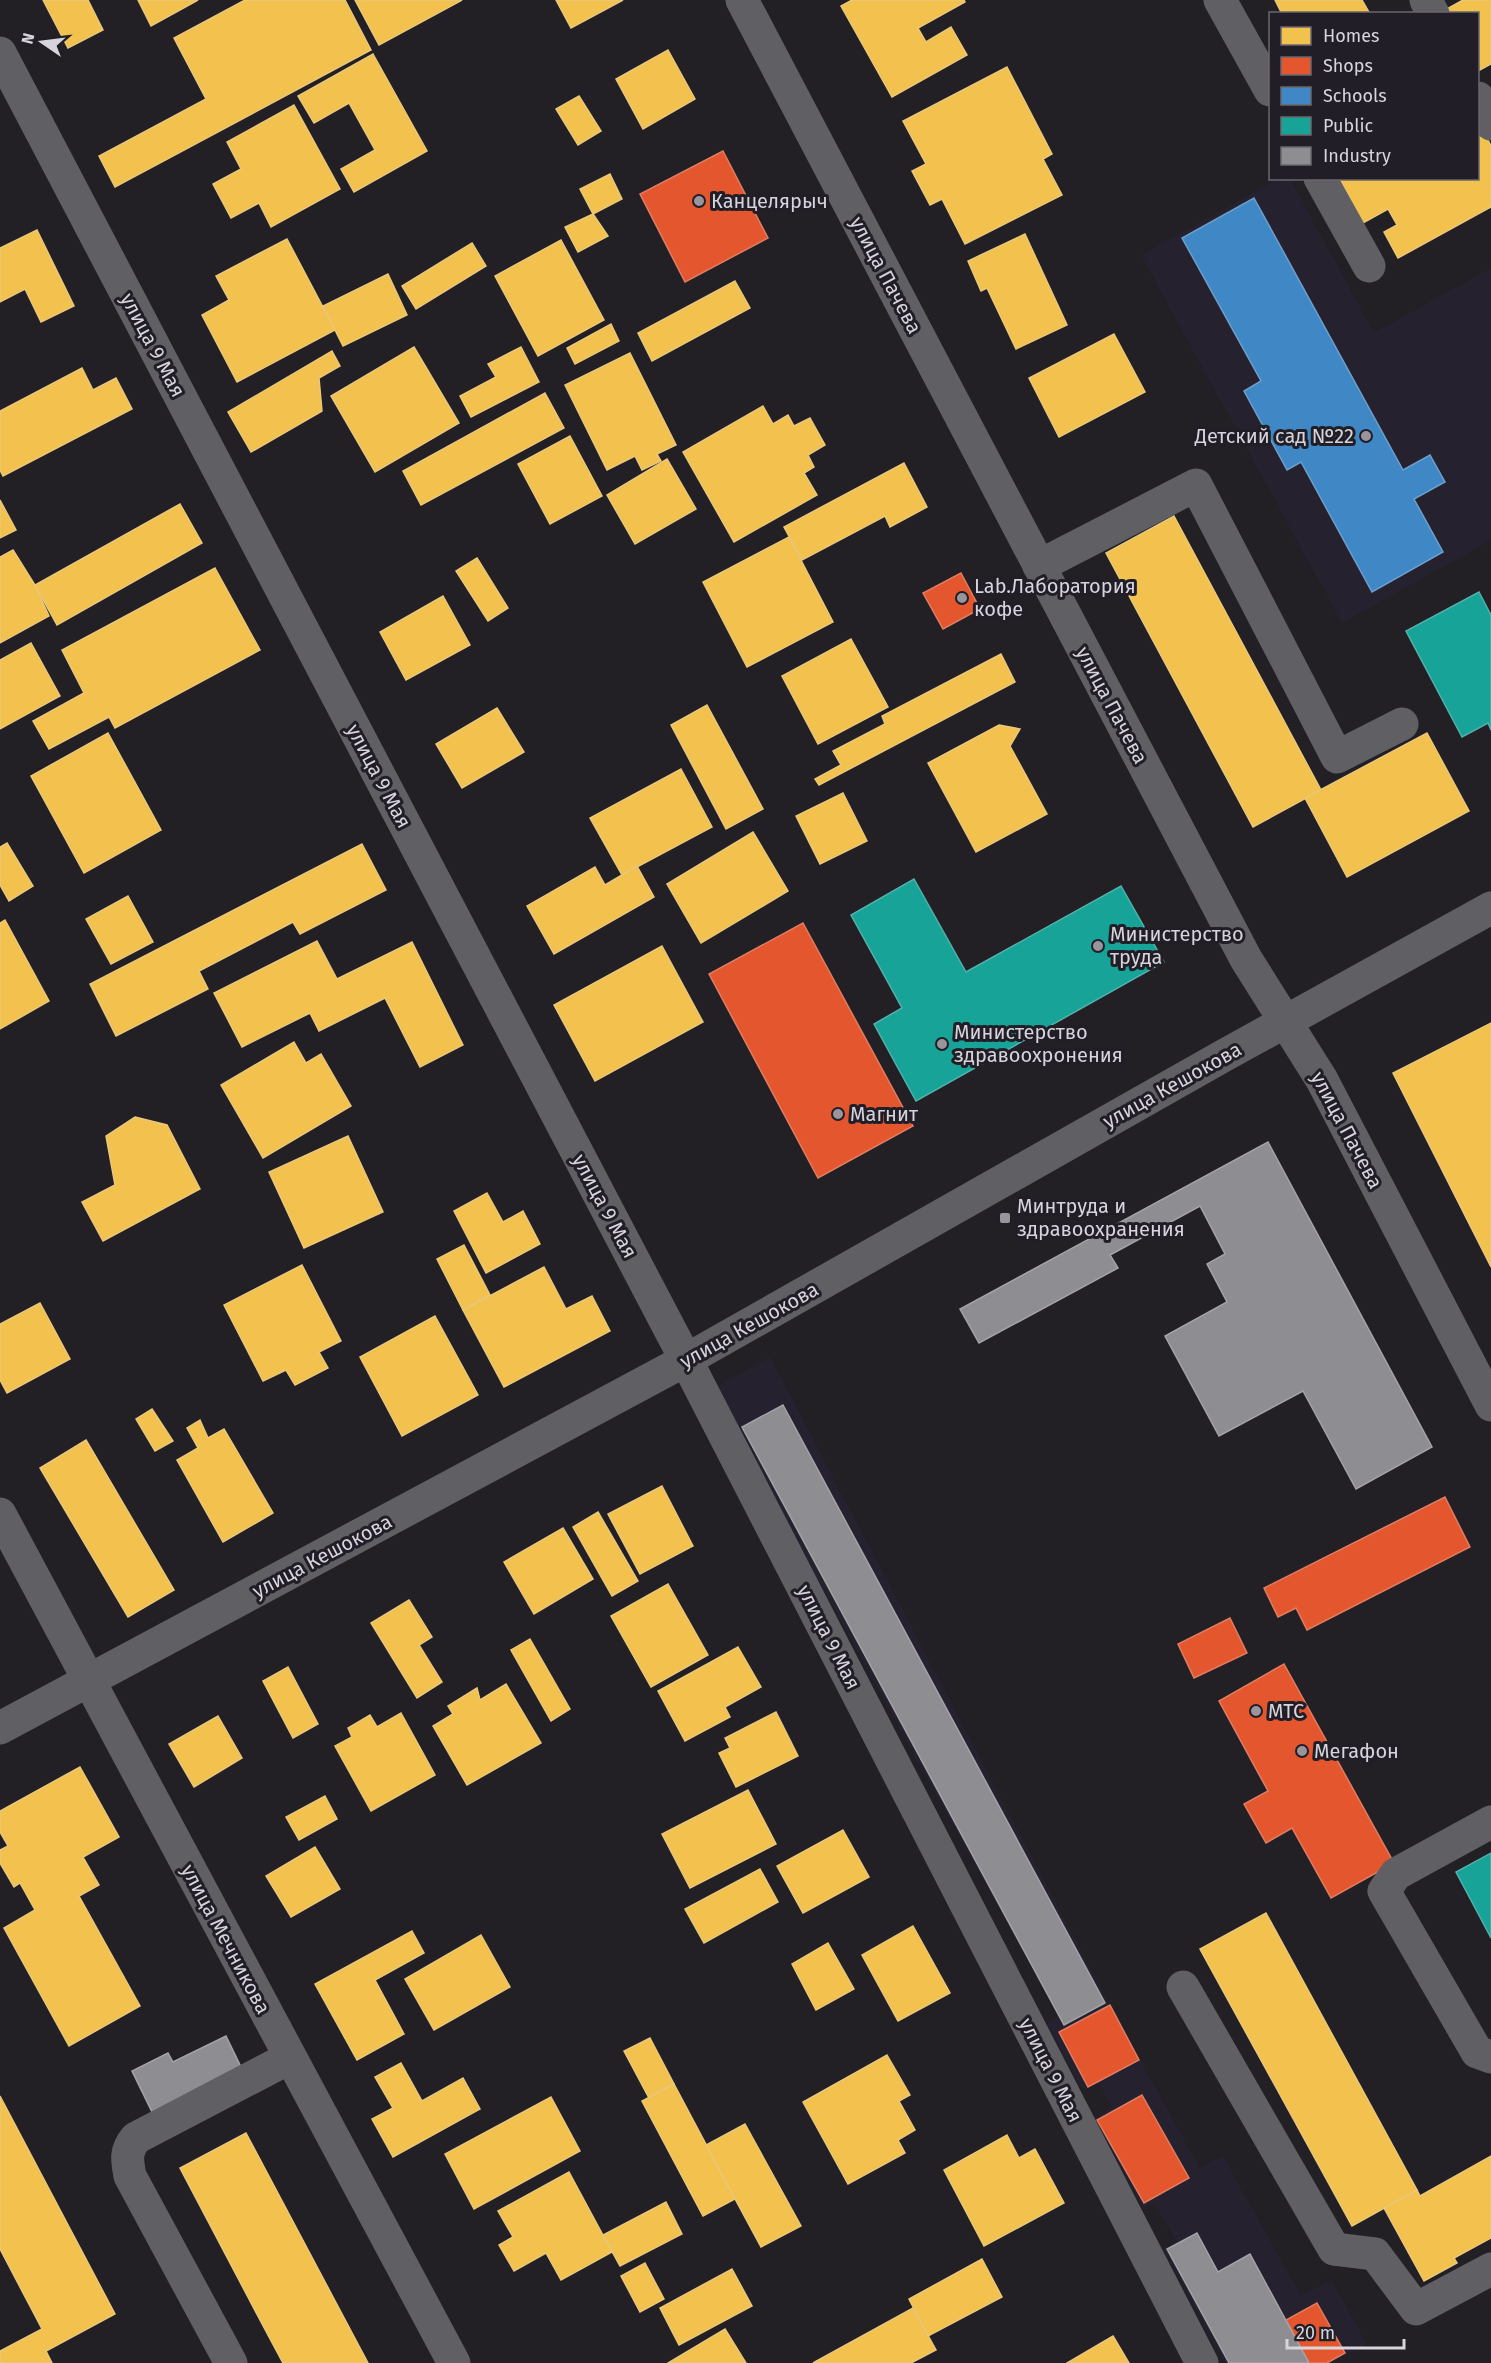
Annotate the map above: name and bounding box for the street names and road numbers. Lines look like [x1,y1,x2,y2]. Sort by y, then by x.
street label: улица Пачева [845,212,927,338]
street label: улица 9 Мая [116,289,190,401]
street label: улица Пачева [1071,642,1153,768]
street label: улица 9 Мая [342,720,416,832]
street label: улица Кешокова [1098,1037,1246,1133]
street label: улица Пачева [1306,1067,1388,1193]
street label: улица 9 Мая [568,1150,642,1262]
street label: улица Кешокова [675,1277,823,1373]
street label: улица Кешокова [248,1509,396,1603]
street label: улица 9 Мая [792,1581,866,1693]
street label: улица Мечникова [176,1860,276,2018]
street label: улица 9 Мая [1014,2014,1088,2126]

